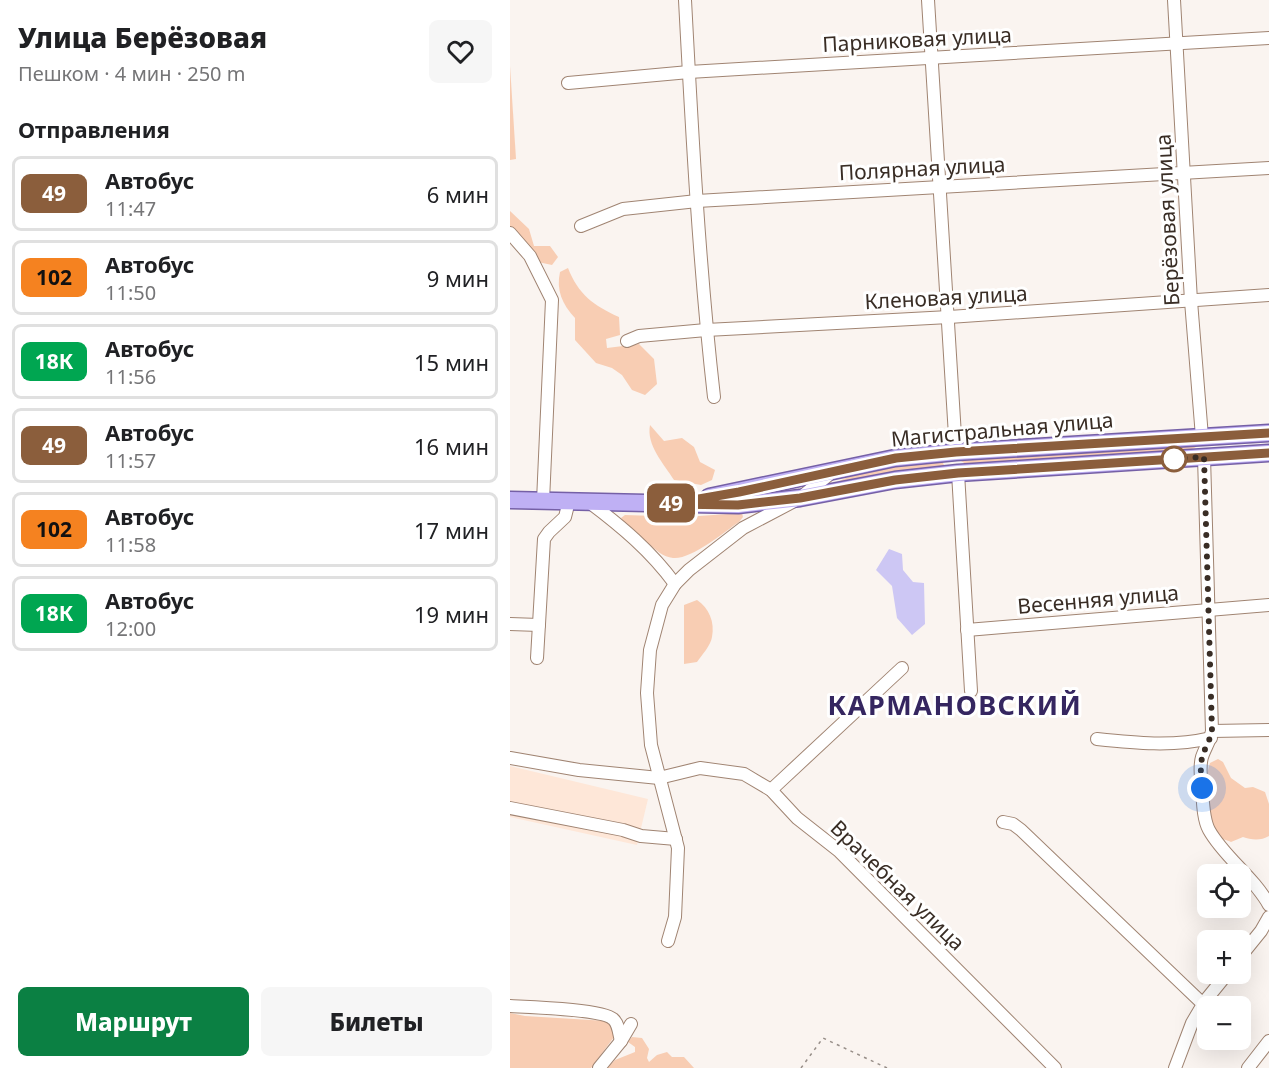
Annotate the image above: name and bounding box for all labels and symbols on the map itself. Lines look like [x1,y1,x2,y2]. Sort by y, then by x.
street label: Парниковая улица [822,20,1012,58]
street label: Берёзовая улица [1149,133,1185,307]
street label: Полярная улица [838,150,1006,186]
street label: Кленовая улица [864,279,1028,315]
street label: Магистральная улица [890,405,1114,453]
unlabelled marker [1161,446,1187,472]
line badge: 49 [644,484,698,522]
street label: Весенняя улица [1016,578,1180,620]
district label: КАРМАНОВСКИЙ [828,686,1082,723]
your location [1187,773,1217,803]
street label: Врачебная улица [825,814,971,956]

